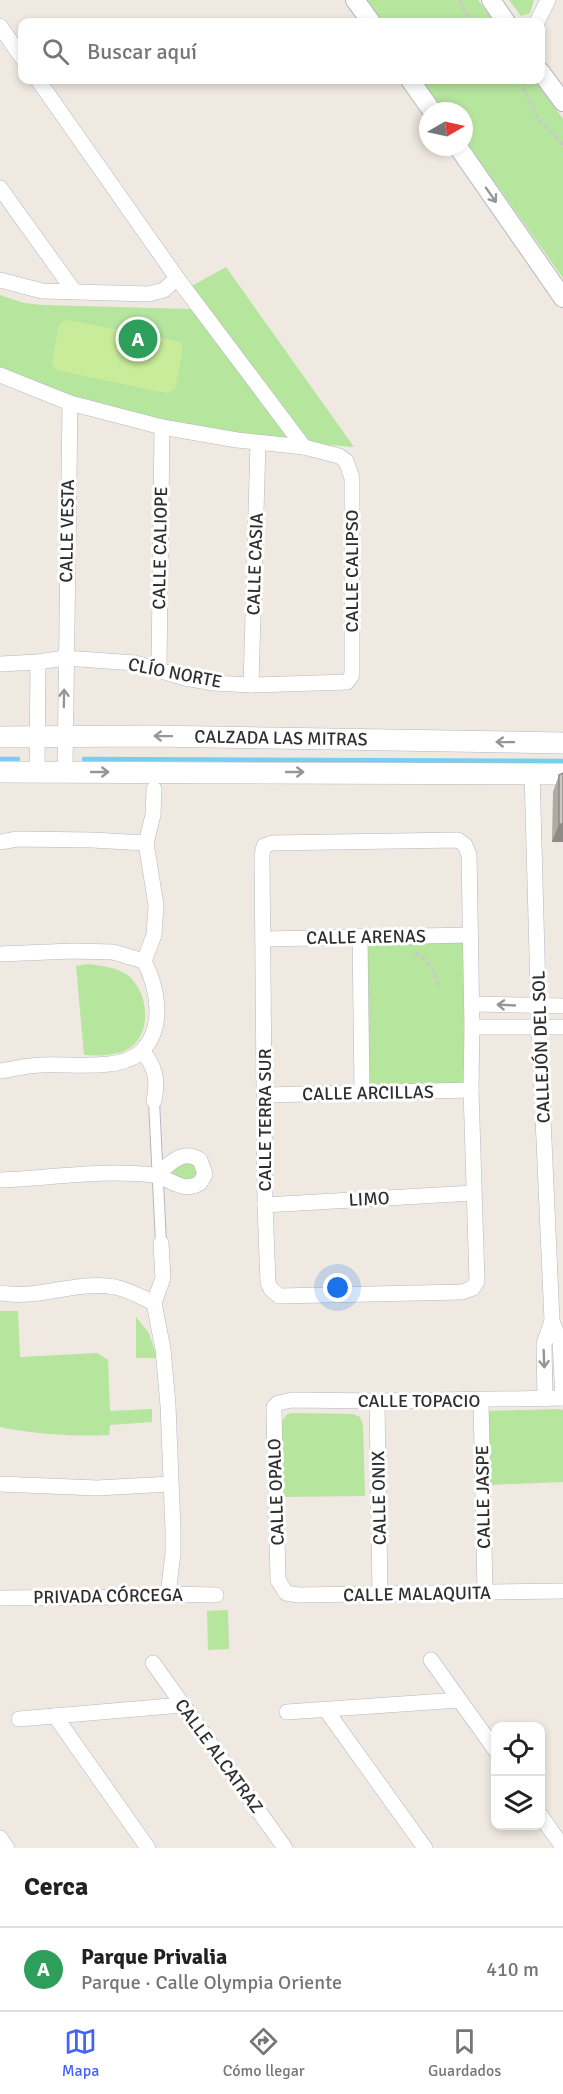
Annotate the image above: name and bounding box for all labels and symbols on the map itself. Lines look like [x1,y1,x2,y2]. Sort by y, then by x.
north arrow [419,102,473,156]
one-way arrow [485,186,497,203]
pin: A [118,316,158,362]
street label: CALLE VESTA [55,479,79,583]
street label: CALLE CALIOPE [148,486,172,610]
street label: CALLE CALIPSO [341,510,363,632]
street label: CALLE CASIA [242,512,268,616]
street label: CLÍO NORTE [126,653,224,693]
one-way arrow [59,688,70,708]
street label: CALZADA LAS MITRAS [194,725,368,751]
one-way arrow [153,730,173,742]
one-way arrow [495,737,515,748]
one-way arrow [90,766,110,778]
one-way arrow [285,766,305,778]
street label: CALLE ARENAS [306,925,426,949]
street label: CALLEJÓN DEL SOL [527,970,555,1124]
one-way arrow [496,1000,516,1011]
street label: CALLE TERRA SUR [254,1048,276,1191]
street label: CALLE ARCILLAS [302,1081,434,1105]
street label: LIMO [348,1187,390,1211]
your location [323,1273,352,1302]
one-way arrow [538,1348,550,1368]
street label: CALLE TOPACIO [358,1390,480,1412]
street label: CALLE OPALO [263,1438,289,1546]
street label: CALLE JASPE [471,1445,495,1549]
street label: CALLE ONIX [367,1450,391,1545]
street label: CALLE MALAQUITA [343,1582,491,1606]
street label: PRIVADA CÓRCEGA [33,1584,183,1608]
street label: CALLE ALCATRAZ [170,1695,268,1817]

